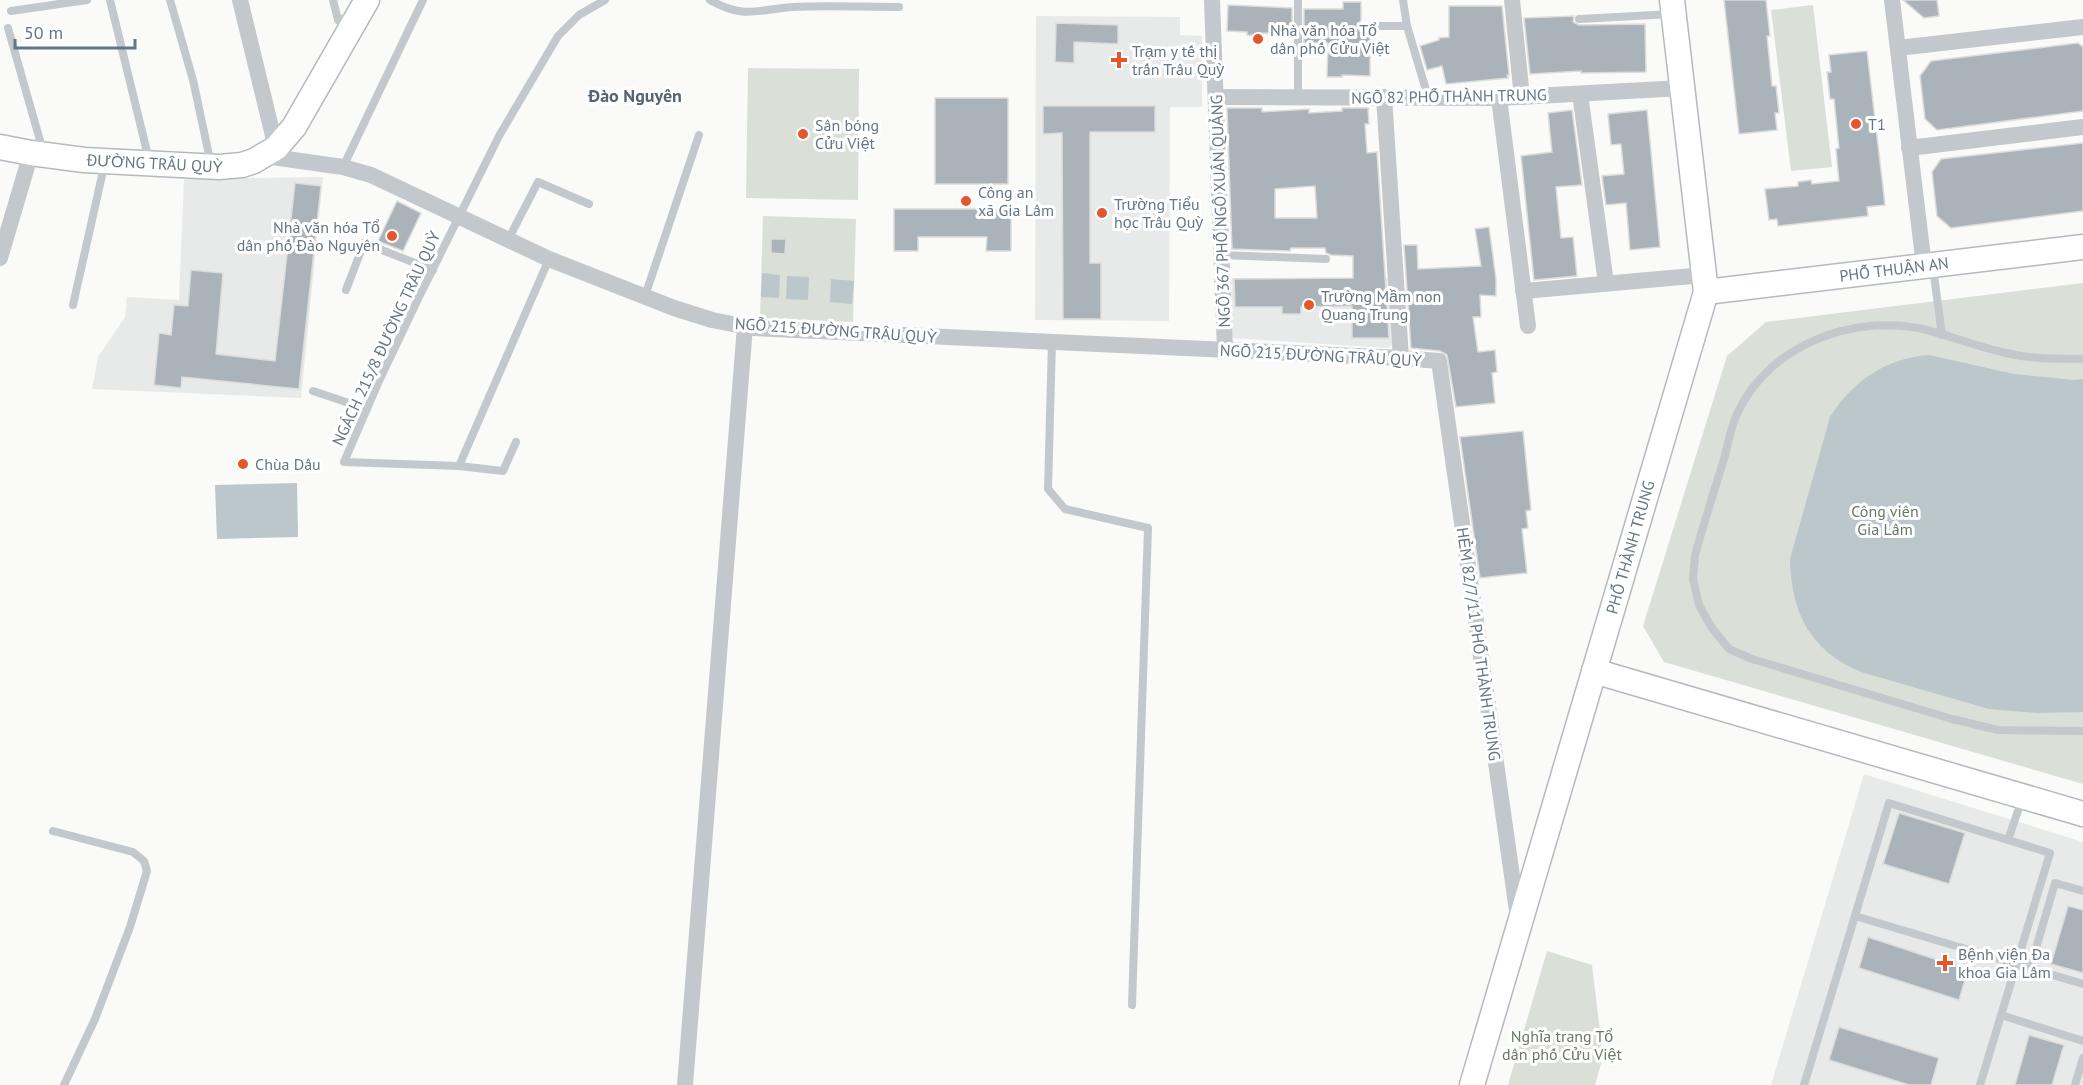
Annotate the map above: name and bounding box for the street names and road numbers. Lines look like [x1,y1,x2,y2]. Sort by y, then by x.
street label: NGÕ 82 PHỐ THÀNH TRUNG [1351,84,1547,108]
street label: NGÕ 367 PHỐ NGÔ XUÂN QUẢNG [1206,94,1234,328]
street label: ĐƯỜNG TRÂU QUỲ [85,149,224,177]
street label: NGÁCH 215/8 ĐƯỜNG TRÂU QUỲ [327,227,445,449]
street label: PHỐ THUẬN AN [1838,252,1950,286]
street label: NGÕ 215 ĐƯỜNG TRÂU QUỲ [734,313,938,347]
street label: NGÕ 215 ĐƯỜNG TRÂU QUỲ [1219,340,1423,370]
street label: PHỐ THÀNH TRUNG [1601,478,1659,616]
street label: HẺM 82/7/11 PHỐ THÀNH TRUNG [1453,526,1505,762]

